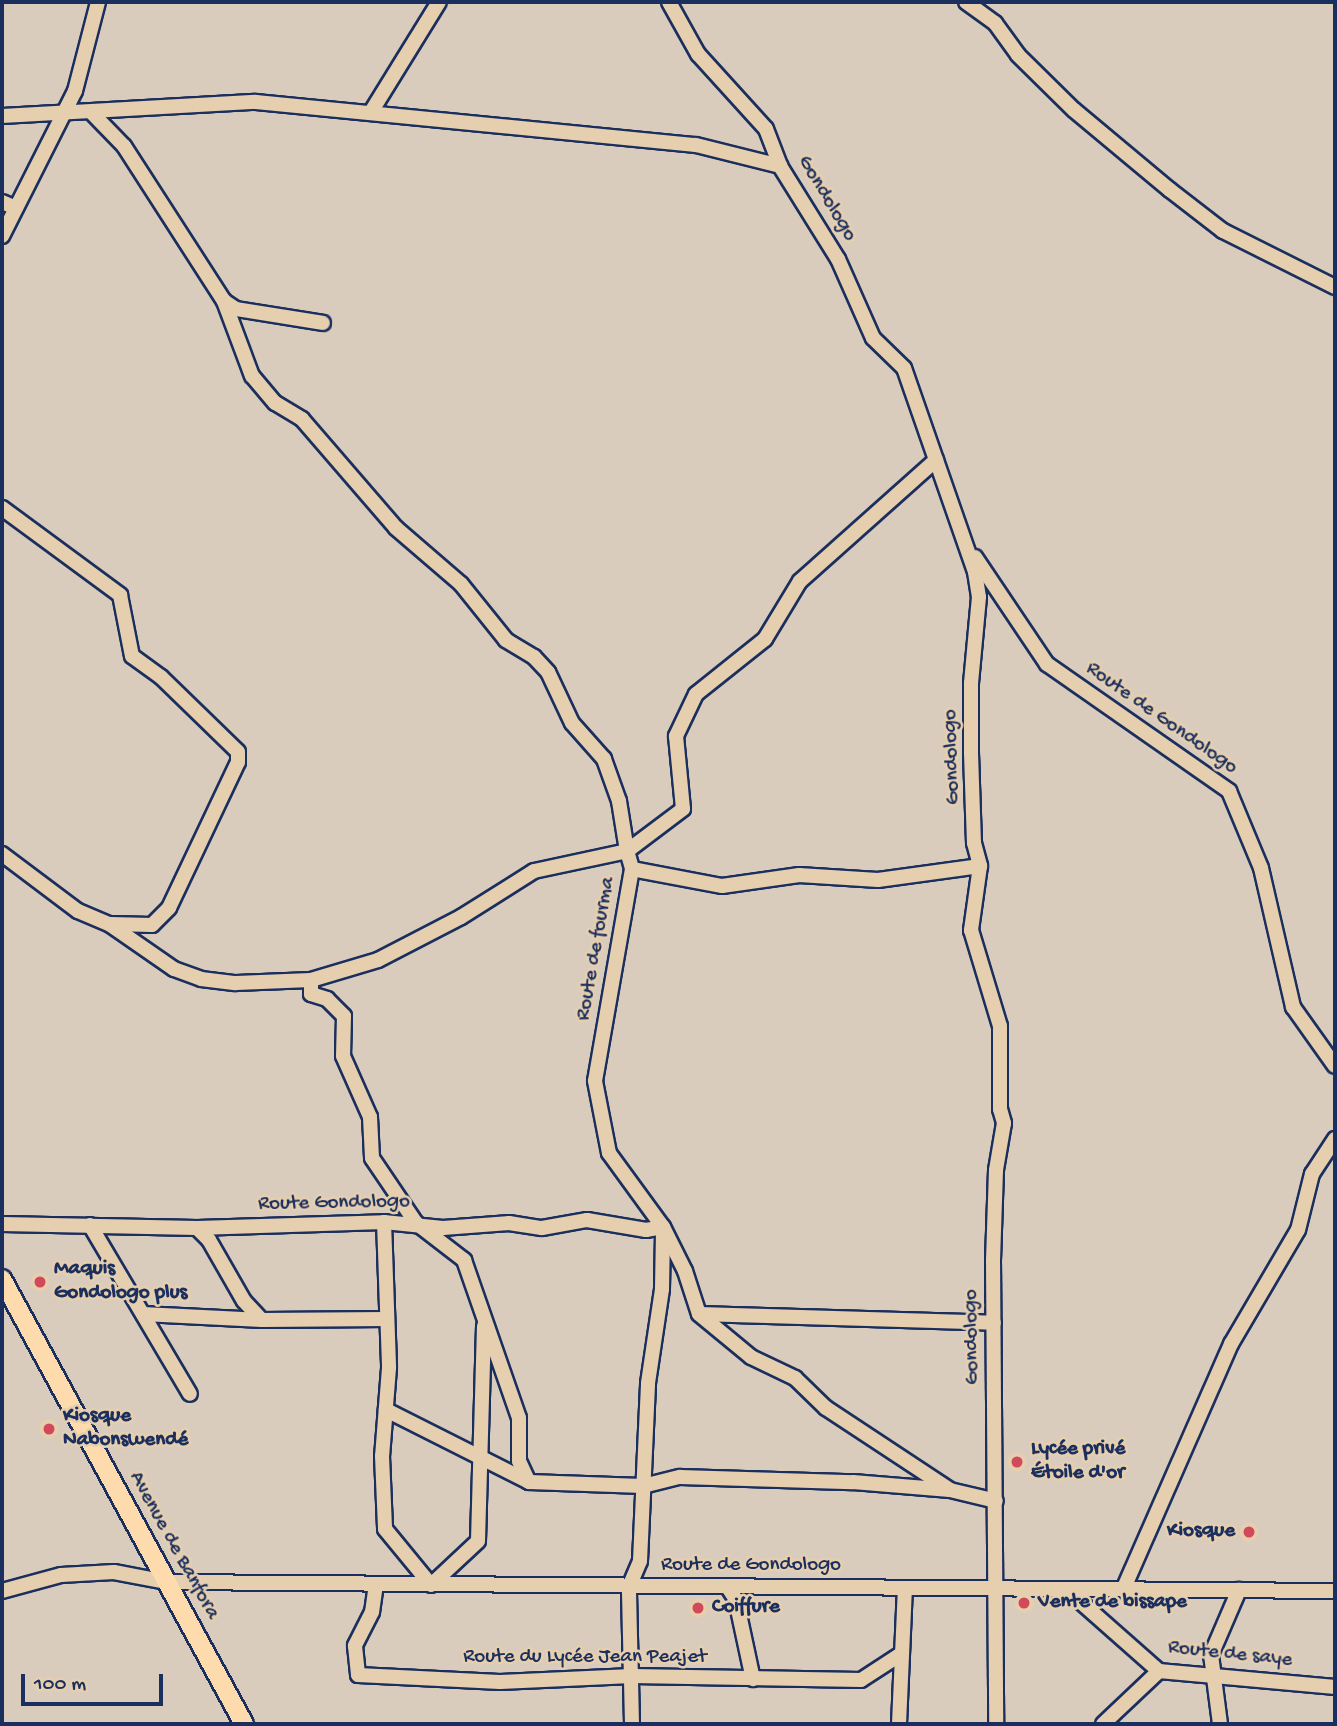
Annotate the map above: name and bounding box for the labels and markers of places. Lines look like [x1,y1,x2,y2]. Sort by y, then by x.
place label: Maquis Gondologo plus [54,1257,187,1307]
marker: Maquis Gondologo plus [32,1274,48,1290]
place label: Kiosque Nabonswendé [63,1404,188,1454]
marker: Kiosque Nabonswendé [41,1421,57,1437]
place label: Lycée privé Étoile d'or [1031,1437,1125,1487]
marker: Lycée privé Étoile d'or [1009,1454,1025,1470]
place label: Kiosque [1167,1519,1235,1545]
marker: Kiosque [1241,1524,1257,1540]
place label: Vente de bissape [1038,1590,1187,1616]
place label: Coiffure [712,1595,780,1621]
marker: Vente de bissape [1016,1595,1032,1611]
marker: Coiffure [690,1600,706,1616]

